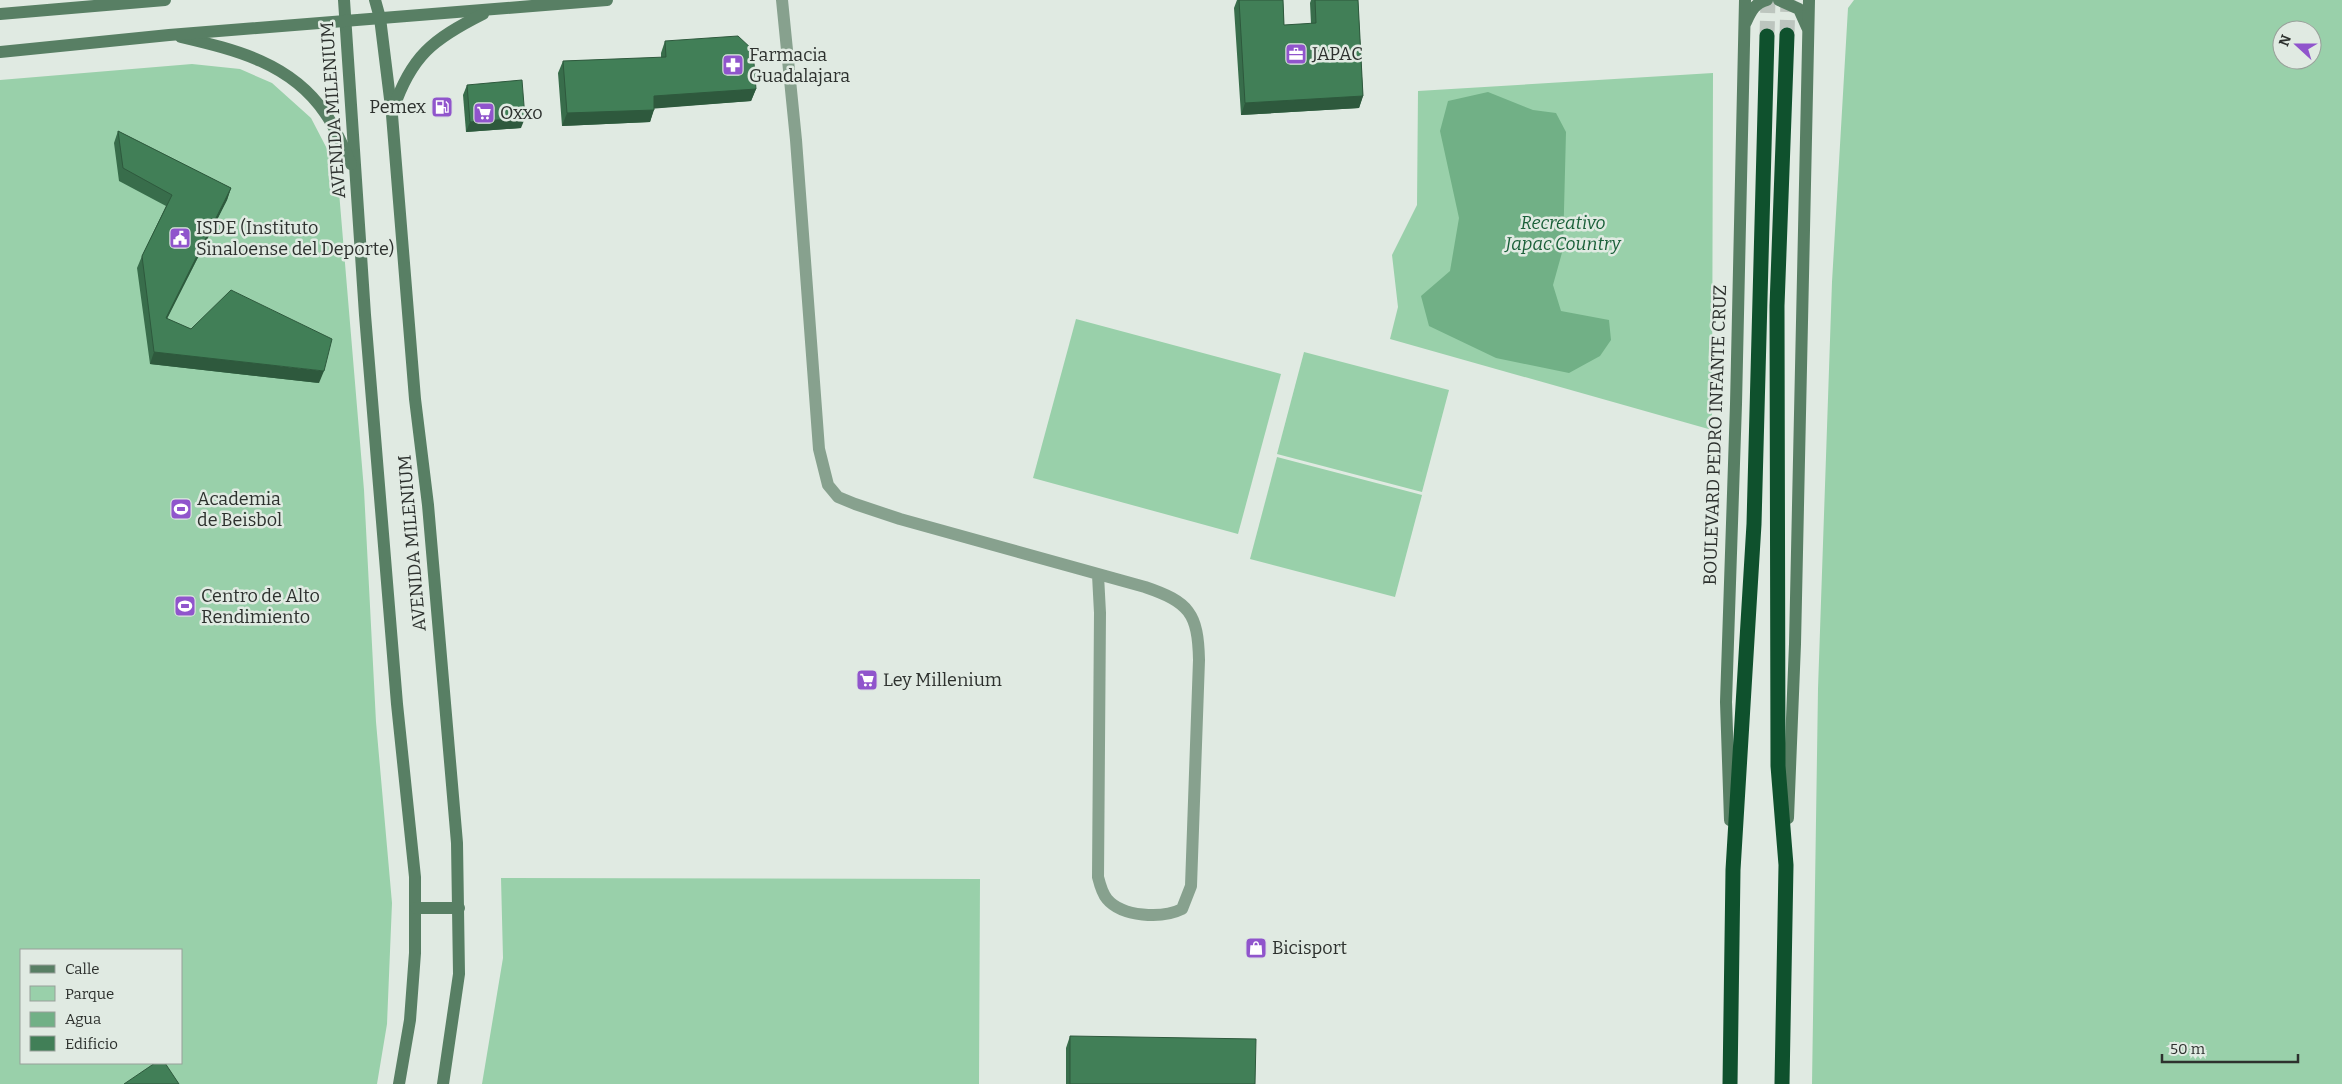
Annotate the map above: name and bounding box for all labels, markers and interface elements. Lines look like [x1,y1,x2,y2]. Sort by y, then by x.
north arrow [2272,20,2322,70]
street label: AVENIDA MILENIUM [316,21,350,199]
text: N [2275,32,2295,49]
office icon: JAPAC [1284,42,1308,66]
place label: JAPAC [1311,43,1363,65]
place label: Farmacia Guadalajara [749,44,850,87]
pharmacy icon: Farmacia Guadalajara [721,53,745,77]
fuel station icon: Pemex [430,95,454,119]
place label: Pemex [369,96,426,118]
supermarket icon: Oxxo [472,101,496,125]
place label: Oxxo [500,102,543,124]
park label: Recreativo Japac Country [1503,212,1621,255]
place label: ISDE (Instituto Sinaloense del Deporte) [196,217,394,260]
public building icon: ISDE (Instituto Sinaloense del Deporte) [168,226,192,250]
street label: BOULEVARD PEDRO INFANTE CRUZ [1699,284,1731,586]
street label: AVENIDA MILENIUM [393,454,431,632]
place label: Academia de Beisbol [197,488,282,531]
sports icon: Academia de Beisbol [169,497,193,521]
place label: Centro de Alto Rendimiento [201,585,320,628]
sports icon: Centro de Alto Rendimiento [173,594,197,618]
supermarket icon: Ley Millenium [855,668,879,692]
place label: Ley Millenium [883,669,1002,691]
shop icon: Bicisport [1244,936,1268,960]
place label: Bicisport [1272,937,1348,959]
legend [20,949,182,1064]
text: Calle [65,960,99,978]
text: Parque [65,985,114,1003]
text: Agua [65,1010,101,1028]
scale bar [2162,1032,2298,1064]
text: Edificio [65,1035,118,1053]
text: 50 m [2170,1040,2206,1058]

